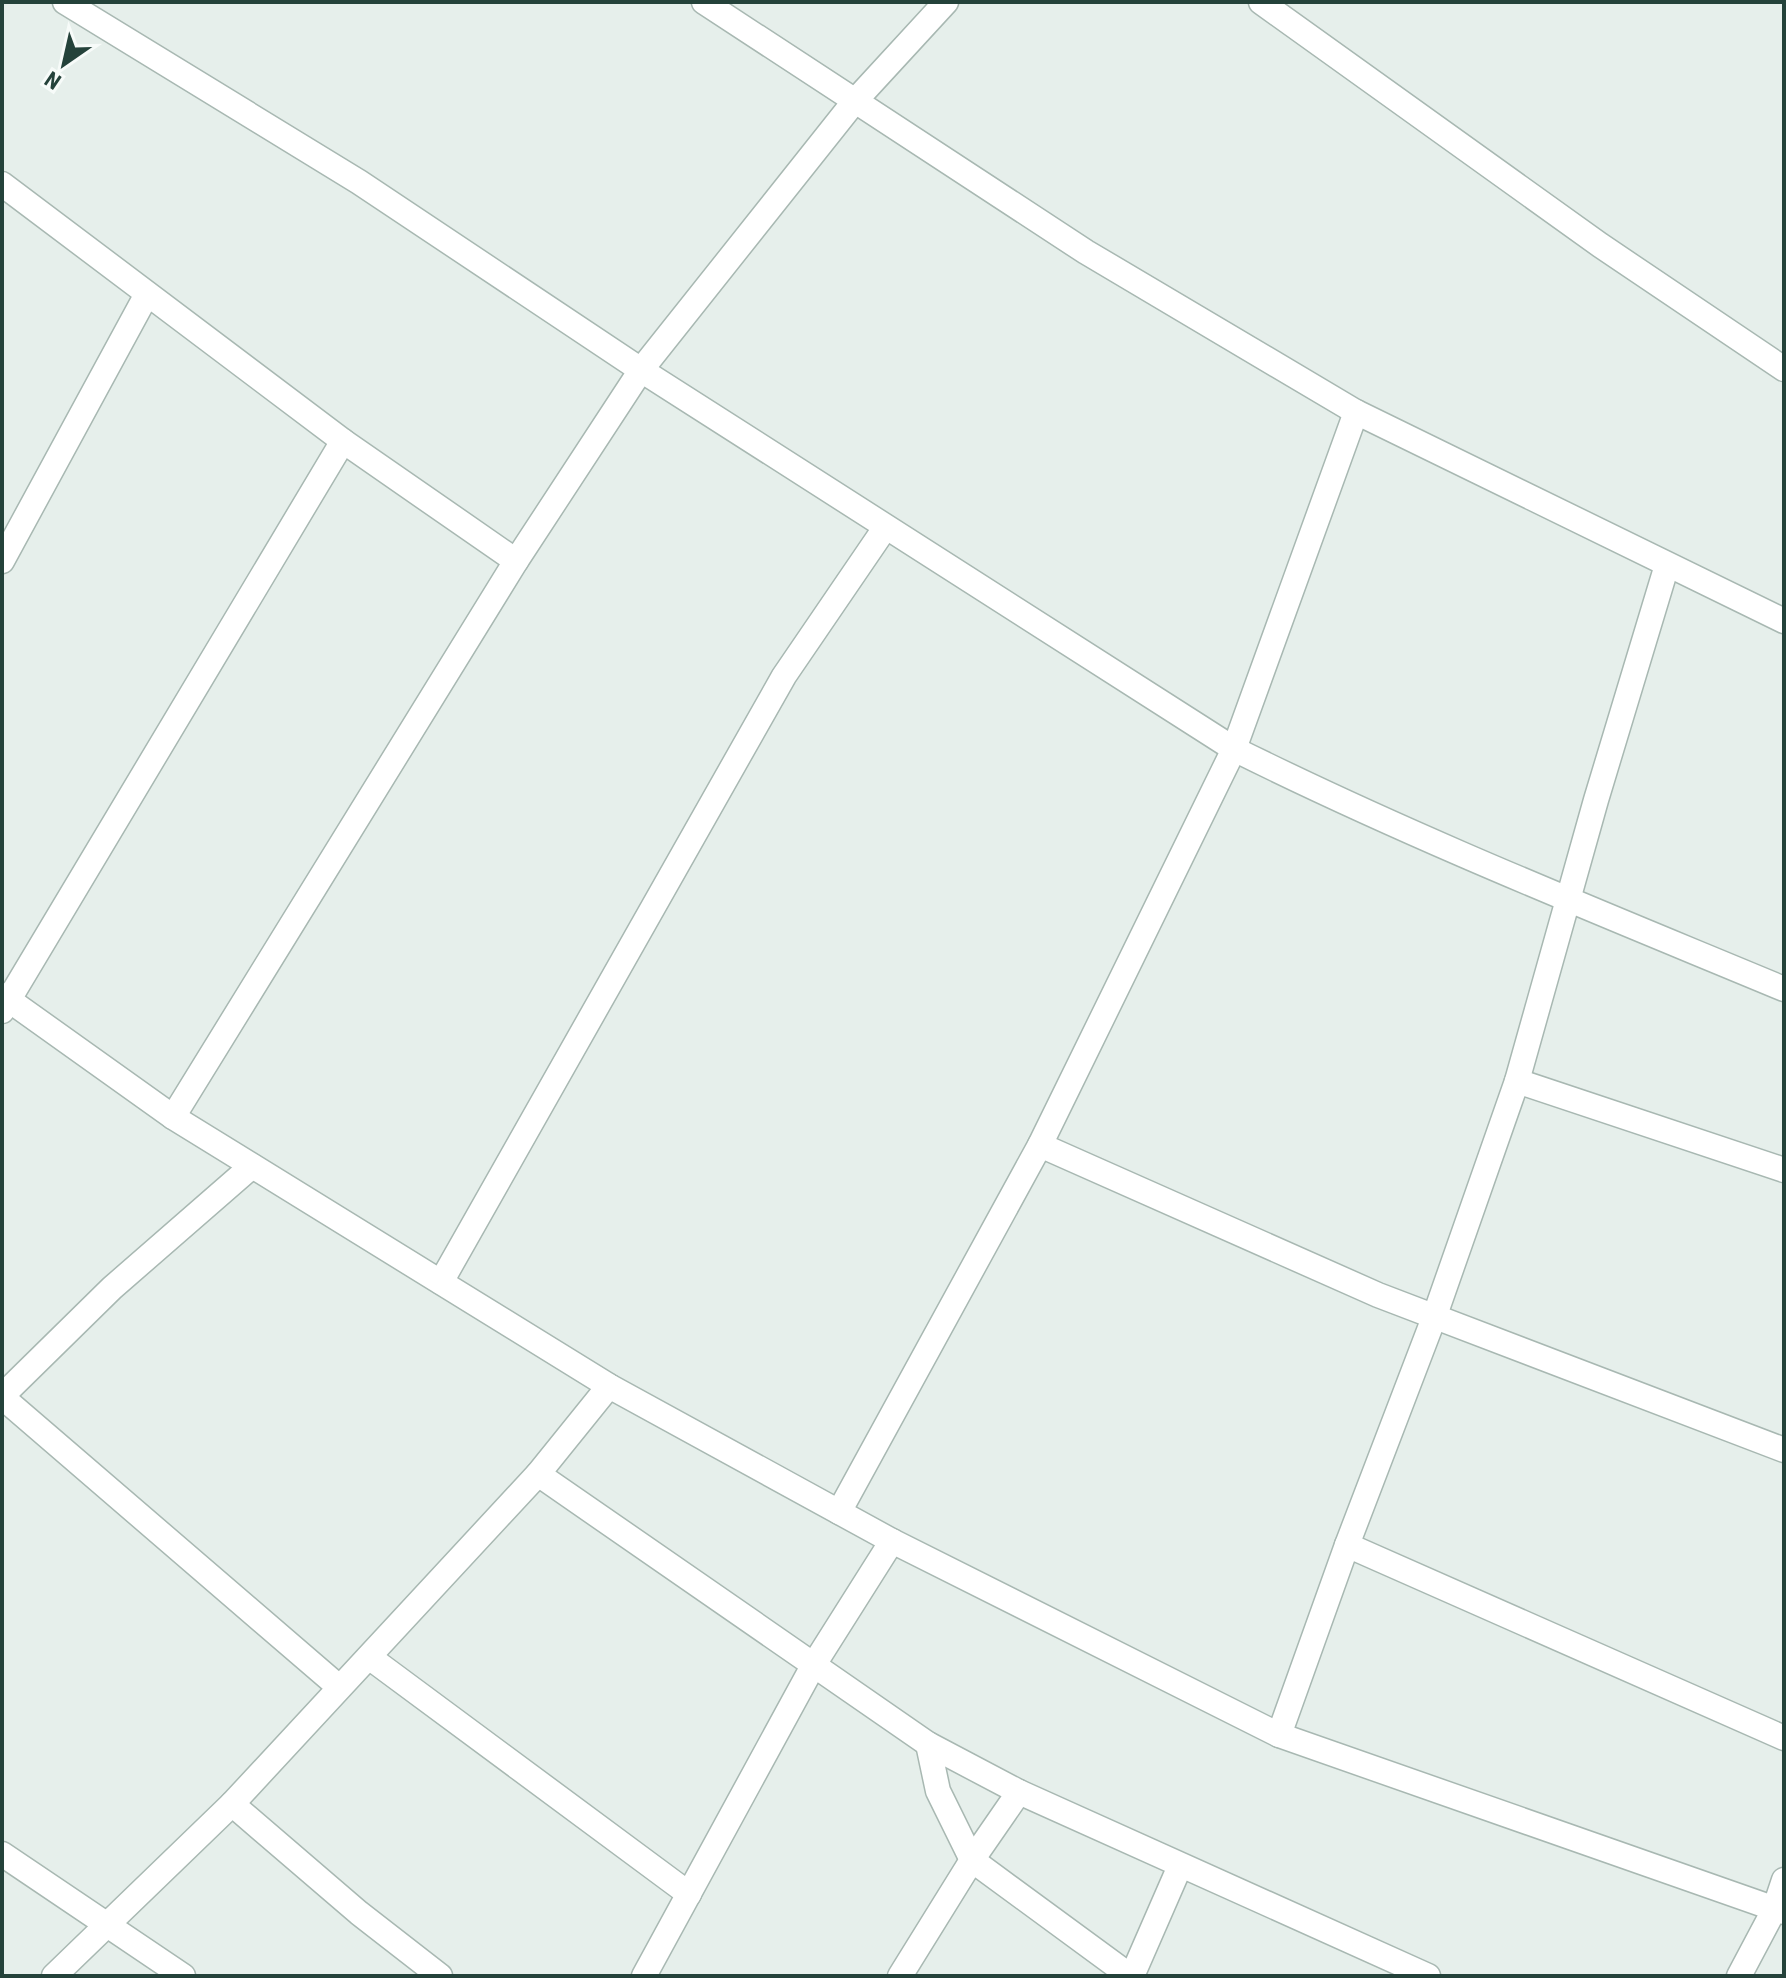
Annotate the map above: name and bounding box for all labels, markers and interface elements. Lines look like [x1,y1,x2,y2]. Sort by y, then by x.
north arrow [24,24,104,104]
text: N [41,66,66,94]

